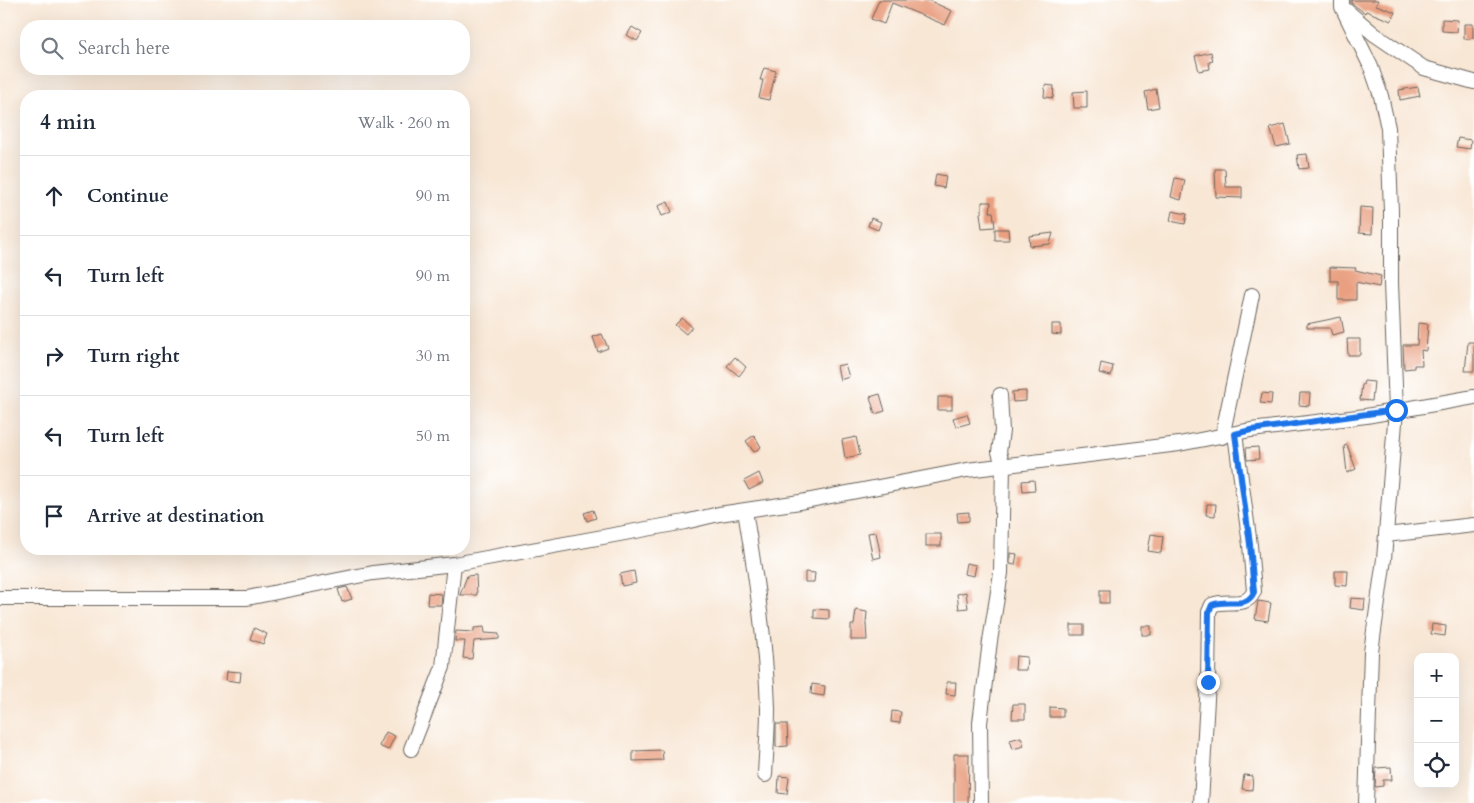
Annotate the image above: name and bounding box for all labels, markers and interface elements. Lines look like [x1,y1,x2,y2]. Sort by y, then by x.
search box [20,20,470,75]
icon: search [38,34,66,62]
text: Search here [78,35,170,61]
text: 4 min [40,108,96,137]
text: Walk · 260 m [358,112,450,134]
icon: ahead [40,182,68,210]
text: Continue [87,183,169,209]
text: 90 m [416,185,450,207]
icon: left [40,262,68,290]
text: Turn left [87,263,164,289]
text: 90 m [416,265,450,287]
icon: right [40,342,68,370]
text: Turn right [87,343,179,369]
text: 30 m [416,345,450,367]
route start [1385,399,1408,422]
icon: left [40,422,68,450]
text: Turn left [87,423,164,449]
text: 50 m [416,425,450,447]
icon: arrive [40,502,68,530]
text: Arrive at destination [87,503,264,529]
map controls [1414,653,1459,788]
button: + [1414,653,1459,698]
route end [1197,671,1220,694]
button: − [1414,698,1459,743]
button: locate [1414,743,1459,788]

